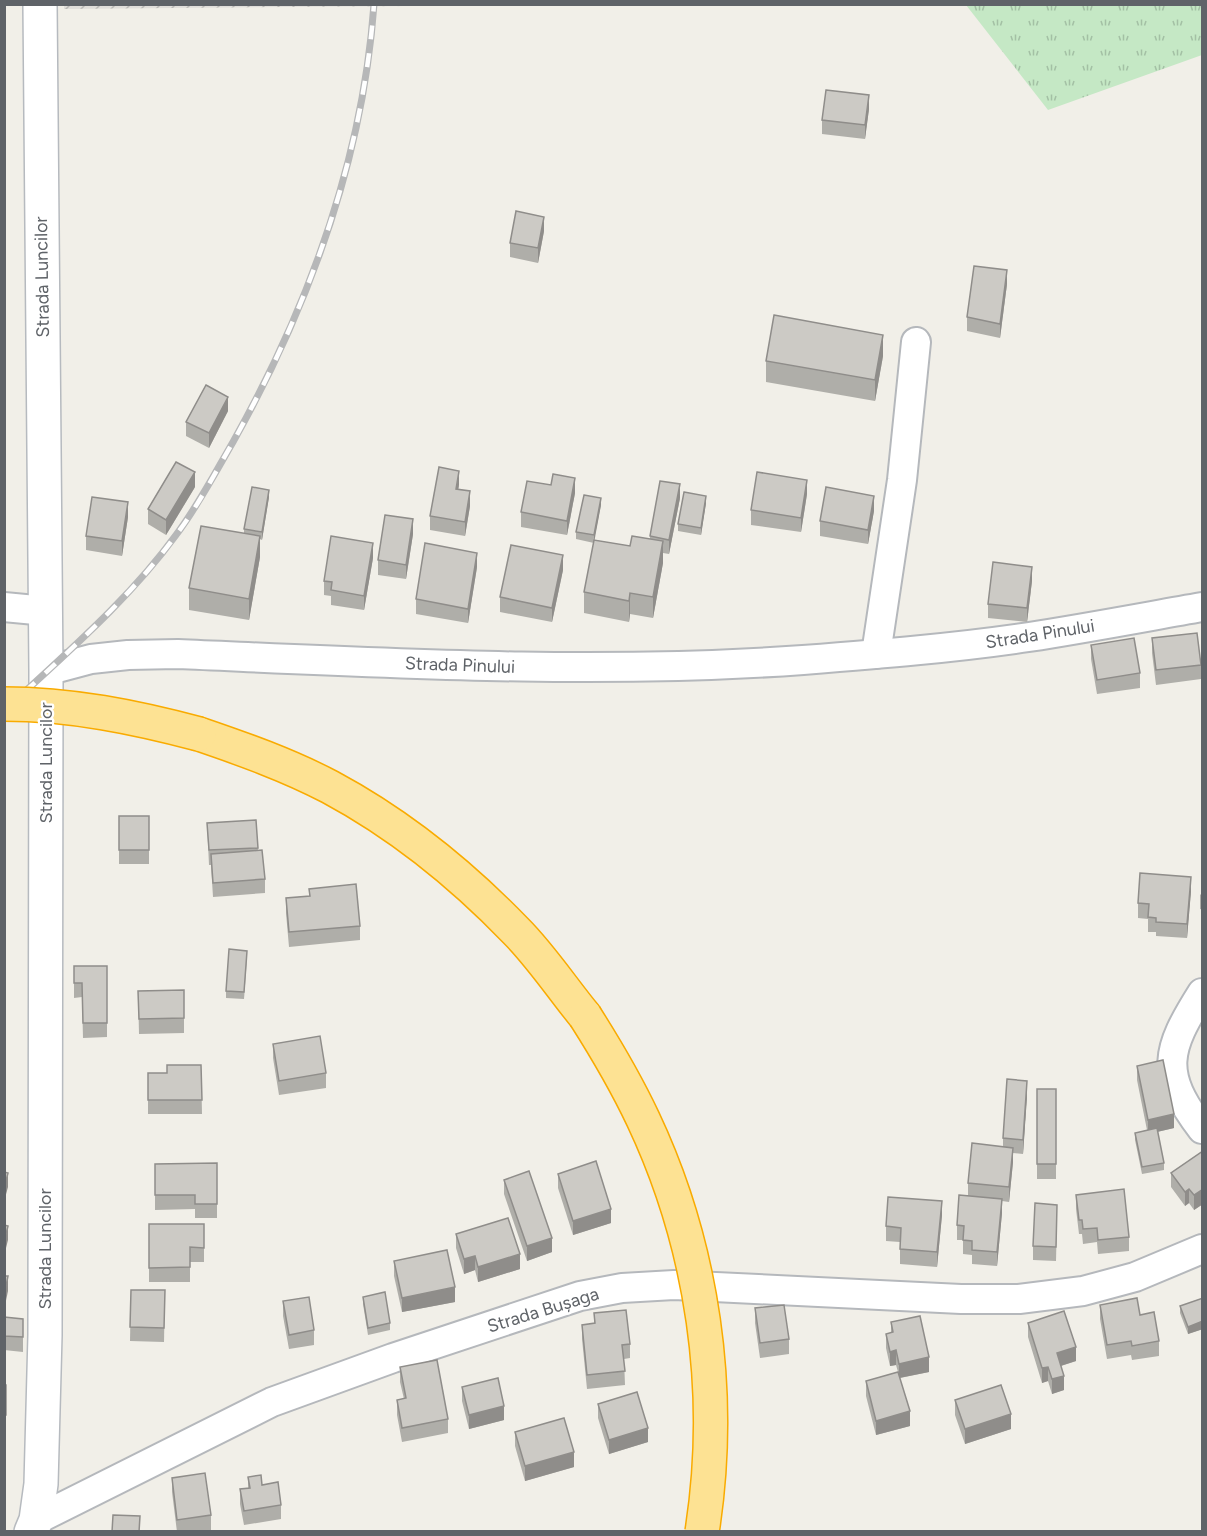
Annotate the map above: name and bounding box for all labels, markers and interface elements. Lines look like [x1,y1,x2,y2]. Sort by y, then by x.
street label: Strada Luncilor [30,216,54,338]
street label: Strada Pinului [984,615,1096,653]
street label: Strada Pinului [405,652,515,678]
street label: Strada Luncilor [35,702,57,824]
street label: Strada Luncilor [34,1188,56,1310]
street label: Strada Bușaga [484,1283,602,1337]

